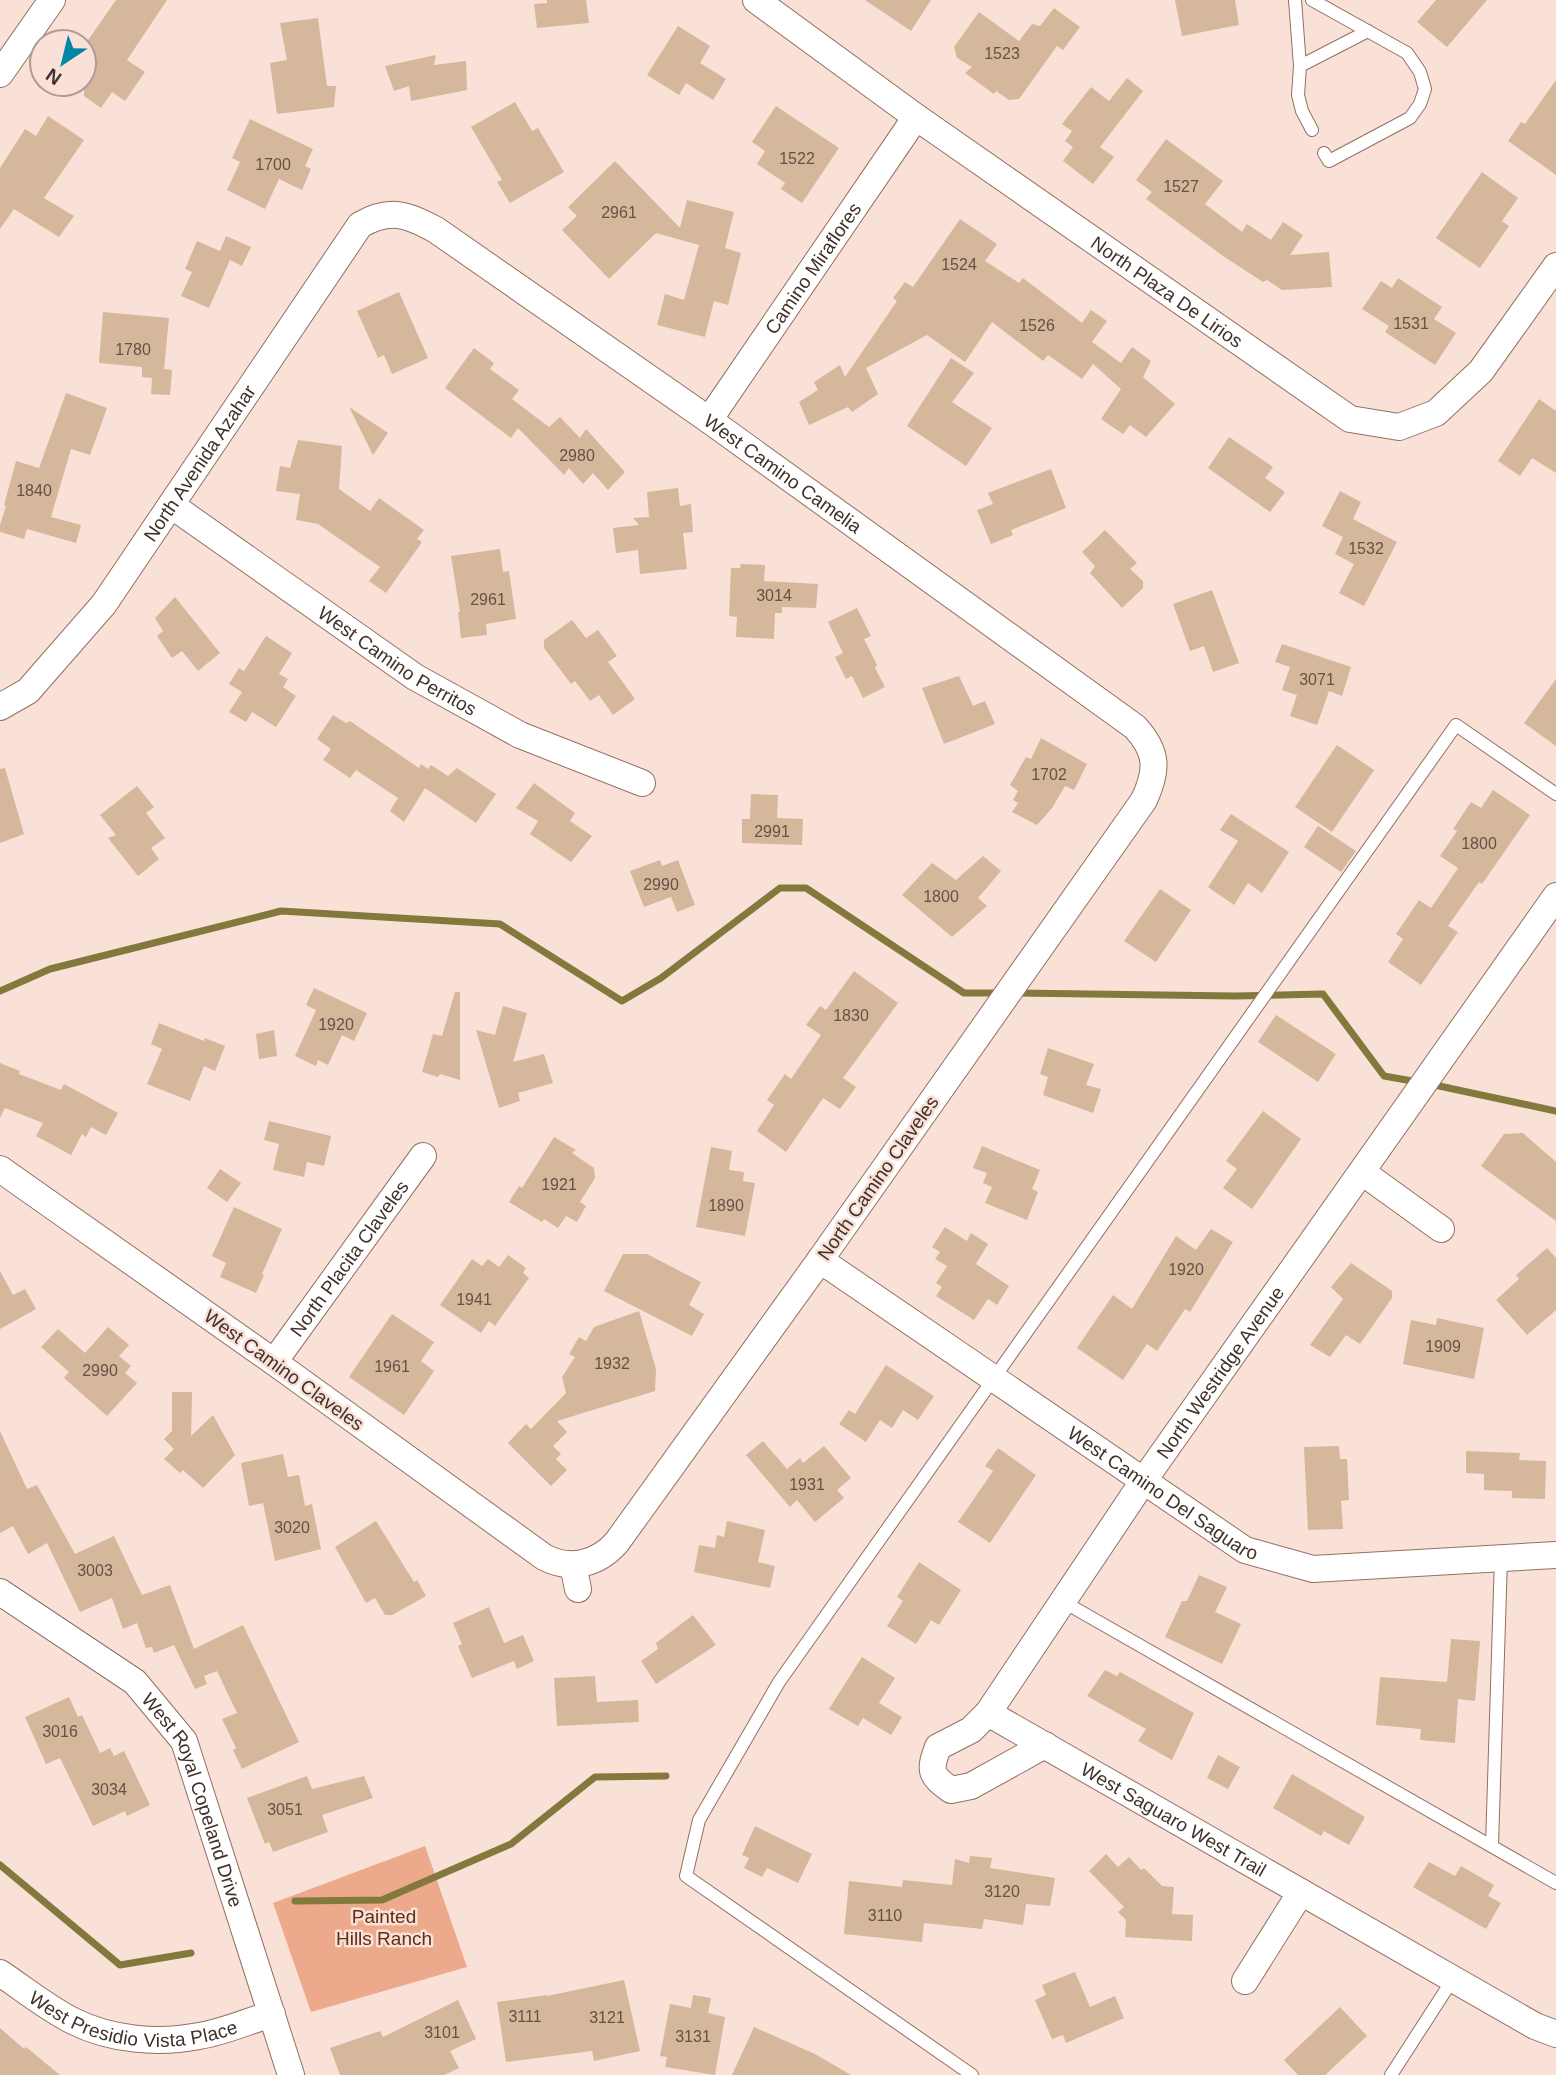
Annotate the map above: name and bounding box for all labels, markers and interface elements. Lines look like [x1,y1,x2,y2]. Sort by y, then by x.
north arrow [28,28,98,98]
house number: 1523 [984,45,1020,62]
text: N [42,64,65,89]
house number: 1522 [779,150,815,167]
house number: 1700 [255,156,291,173]
house number: 1527 [1163,178,1199,195]
street label: Camino Miraflores [761,198,865,338]
house number: 2961 [601,204,637,221]
street label: North Plaza De Lirios [1087,232,1247,352]
house number: 1524 [941,256,977,273]
house number: 1531 [1393,315,1429,332]
house number: 1526 [1019,317,1055,334]
house number: 1780 [115,341,151,358]
street label: North Avenida Azahar [139,380,260,545]
street label: West Camino Camelia [700,410,866,537]
house number: 2980 [559,447,595,464]
house number: 1840 [16,482,52,499]
house number: 1532 [1348,540,1384,557]
house number: 3014 [756,587,792,604]
house number: 2961 [470,591,506,608]
street label: West Camino Perritos [314,602,480,719]
house number: 3071 [1299,671,1335,688]
house number: 1702 [1031,766,1067,783]
house number: 2991 [754,823,790,840]
house number: 1800 [1461,835,1497,852]
house number: 2990 [643,876,679,893]
house number: 1800 [923,888,959,905]
house number: 1830 [833,1007,869,1024]
house number: 1920 [318,1016,354,1033]
street label: North Camino Claveles [813,1092,943,1264]
street label: North Placita Claveles [286,1176,412,1340]
house number: 1921 [541,1176,577,1193]
house number: 1890 [708,1197,744,1214]
house number: 1920 [1168,1261,1204,1278]
street label: North Westridge Avenue [1152,1282,1288,1462]
house number: 1941 [456,1291,492,1308]
street label: West Camino Claveles [200,1305,368,1435]
house number: 1909 [1425,1338,1461,1355]
house number: 1932 [594,1355,630,1372]
house number: 1961 [374,1358,410,1375]
house number: 2990 [82,1362,118,1379]
street label: West Camino Del Saguaro [1064,1422,1260,1564]
house number: 1931 [789,1476,825,1493]
house number: 3020 [274,1519,310,1536]
house number: 3003 [77,1562,113,1579]
street label: West Royal Copeland Drive [138,1688,247,1910]
house number: 3016 [42,1723,78,1740]
street label: West Saguaro West Trail [1078,1758,1270,1880]
house number: 3034 [91,1781,127,1798]
house number: 3051 [267,1801,303,1818]
house number: 3120 [984,1883,1020,1900]
park label: Painted Hills Ranch [336,1906,432,1949]
house number: 3110 [868,1907,902,1924]
street label: West Presidio Vista Place [25,1987,240,2050]
house number: 3111 [508,2008,542,2025]
house number: 3121 [589,2009,625,2026]
house number: 3101 [424,2024,460,2041]
house number: 3131 [675,2028,711,2045]

